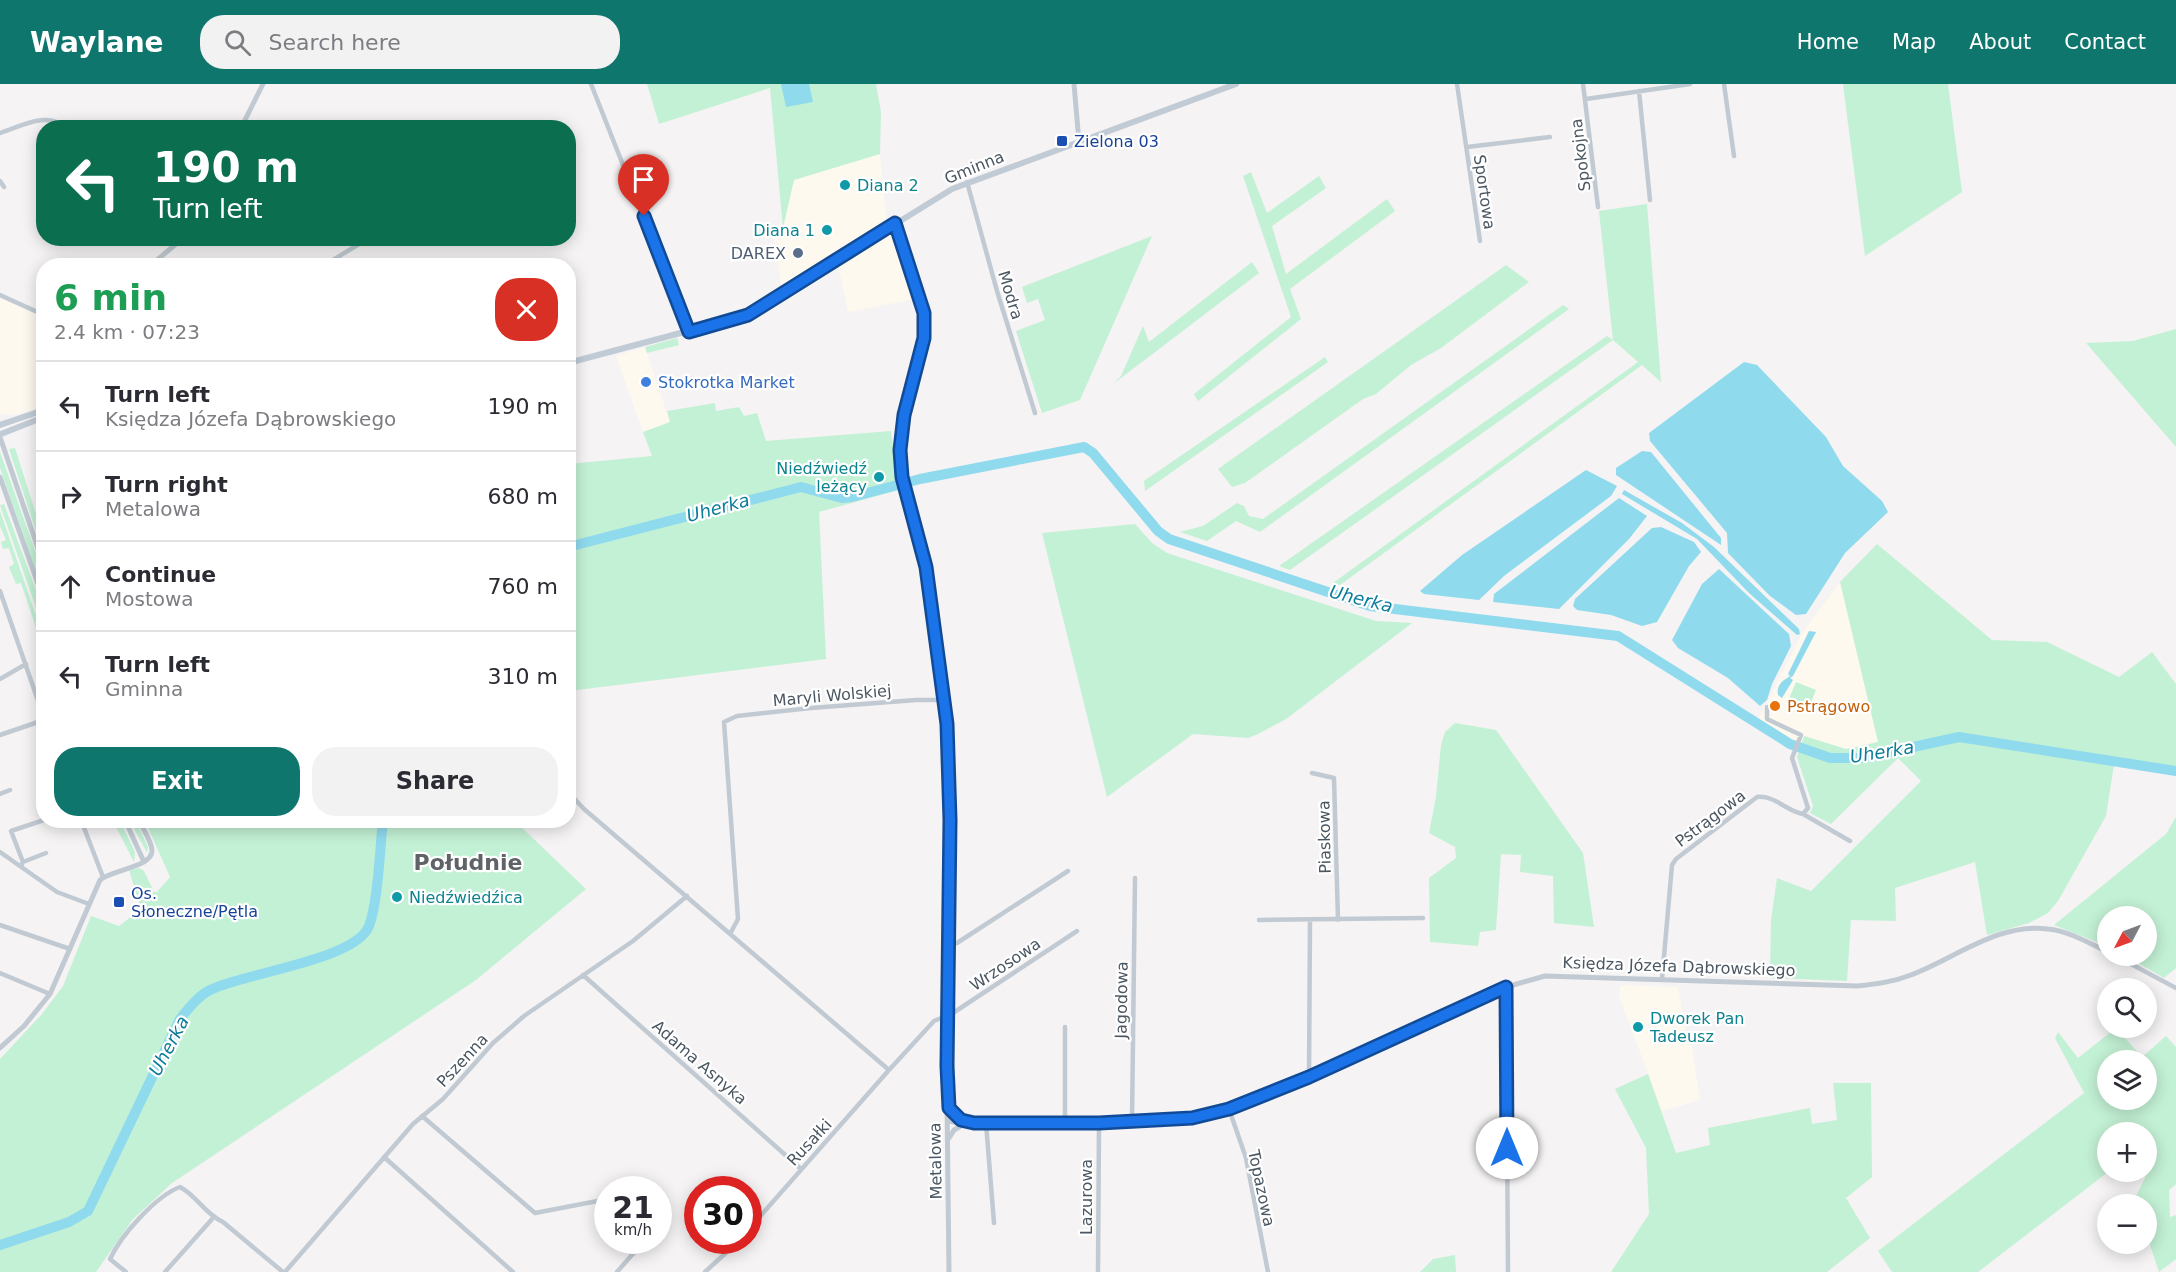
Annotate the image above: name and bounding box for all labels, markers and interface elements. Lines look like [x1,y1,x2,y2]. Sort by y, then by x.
search box [200,15,620,69]
text: Waylane [30,26,164,59]
icon: search [221,26,254,59]
text: Search here [269,30,401,55]
text: Home [1797,30,1859,54]
text: Map [1892,30,1936,54]
text: About [1969,30,2031,54]
text: Contact [2064,30,2146,54]
street label: Spokojna [1567,118,1594,192]
place label: Zielona 03 [1074,132,1159,151]
marker: Zielona 03 [1055,134,1069,148]
text: 190 m [153,143,299,192]
icon: left [54,144,132,222]
street label: Gminna [942,147,1007,188]
street label: Sportowa [1470,153,1499,231]
pin [618,154,669,216]
icon: arrive [627,163,660,196]
place label: Diana 2 [857,176,919,195]
marker: Diana 2 [838,178,852,192]
text: Turn left [153,193,263,224]
place label: Diana 1 [753,221,815,240]
marker: Diana 1 [820,223,834,237]
place label: DAREX [731,244,786,263]
marker: DAREX [791,246,805,260]
street label: Modra [994,268,1027,322]
text: 6 min [54,277,167,318]
button: close [495,278,558,341]
text: 2.4 km · 07:23 [54,320,200,344]
place label: Stokrotka Market [658,373,795,392]
marker: Stokrotka Market [639,375,653,389]
text: Turn left [105,382,210,407]
icon: left [54,390,87,423]
text: 190 m [488,394,558,419]
text: Księdza Józefa Dąbrowskiego [105,407,396,431]
place label: Niedźwiedź leżący [776,459,867,496]
marker: Niedźwiedź leżący [872,470,886,484]
text: Turn right [105,472,228,497]
icon: right [54,480,87,513]
text: 680 m [488,484,558,509]
water label: Uherka [684,489,752,526]
text: Metalowa [105,497,201,521]
text: Continue [105,562,216,587]
icon: ahead [54,570,87,603]
text: 760 m [488,574,558,599]
water label: Uherka [1327,581,1395,617]
text: Mostowa [105,587,194,611]
text: Turn left [105,652,210,677]
icon: left [54,660,87,693]
text: 310 m [488,664,558,689]
text: Gminna [105,677,183,701]
street label: Maryli Wolskiej [772,681,892,710]
place label: Pstrągowo [1787,697,1870,716]
marker: Pstrągowo [1768,699,1782,713]
water label: Uherka [1848,736,1915,767]
button: Exit [54,747,300,816]
button: Share [312,747,558,816]
street label: Pstrągowa [1671,786,1749,851]
street label: Piaskowa [1314,800,1335,874]
district label: Południe [414,850,522,875]
place label: Os. Słoneczne/Pętla [131,884,258,921]
place label: Niedźwiedźica [409,888,523,907]
marker: Niedźwiedźica [390,890,404,904]
marker: Os. Słoneczne/Pętla [112,895,126,909]
north arrow [2097,906,2157,966]
map controls [2097,906,2157,1254]
street label: Wrzosowa [966,934,1044,995]
street label: Księdza Józefa Dąbrowskiego [1562,953,1796,980]
street label: Jagodowa [1111,961,1132,1040]
button: search [2097,978,2157,1038]
place label: Dworek Pan Tadeusz [1649,1009,1745,1046]
water label: Uherka [144,1012,193,1079]
street label: Adama Asnyka [649,1016,751,1109]
marker: Dworek Pan Tadeusz [1631,1020,1645,1034]
street label: Pszenna [433,1030,492,1091]
button: layers [2097,1050,2157,1110]
street label: Rusałki [783,1115,836,1170]
position arrow [1475,1116,1539,1180]
street label: Metalowa [925,1122,946,1200]
button: + [2097,1122,2157,1182]
street label: Topazowa [1244,1147,1279,1228]
street label: Lazurowa [1077,1159,1096,1235]
speed limit sign: 30 [684,1176,762,1254]
text: 21 [612,1190,654,1225]
button: − [2097,1194,2157,1254]
text: km/h [614,1221,652,1239]

